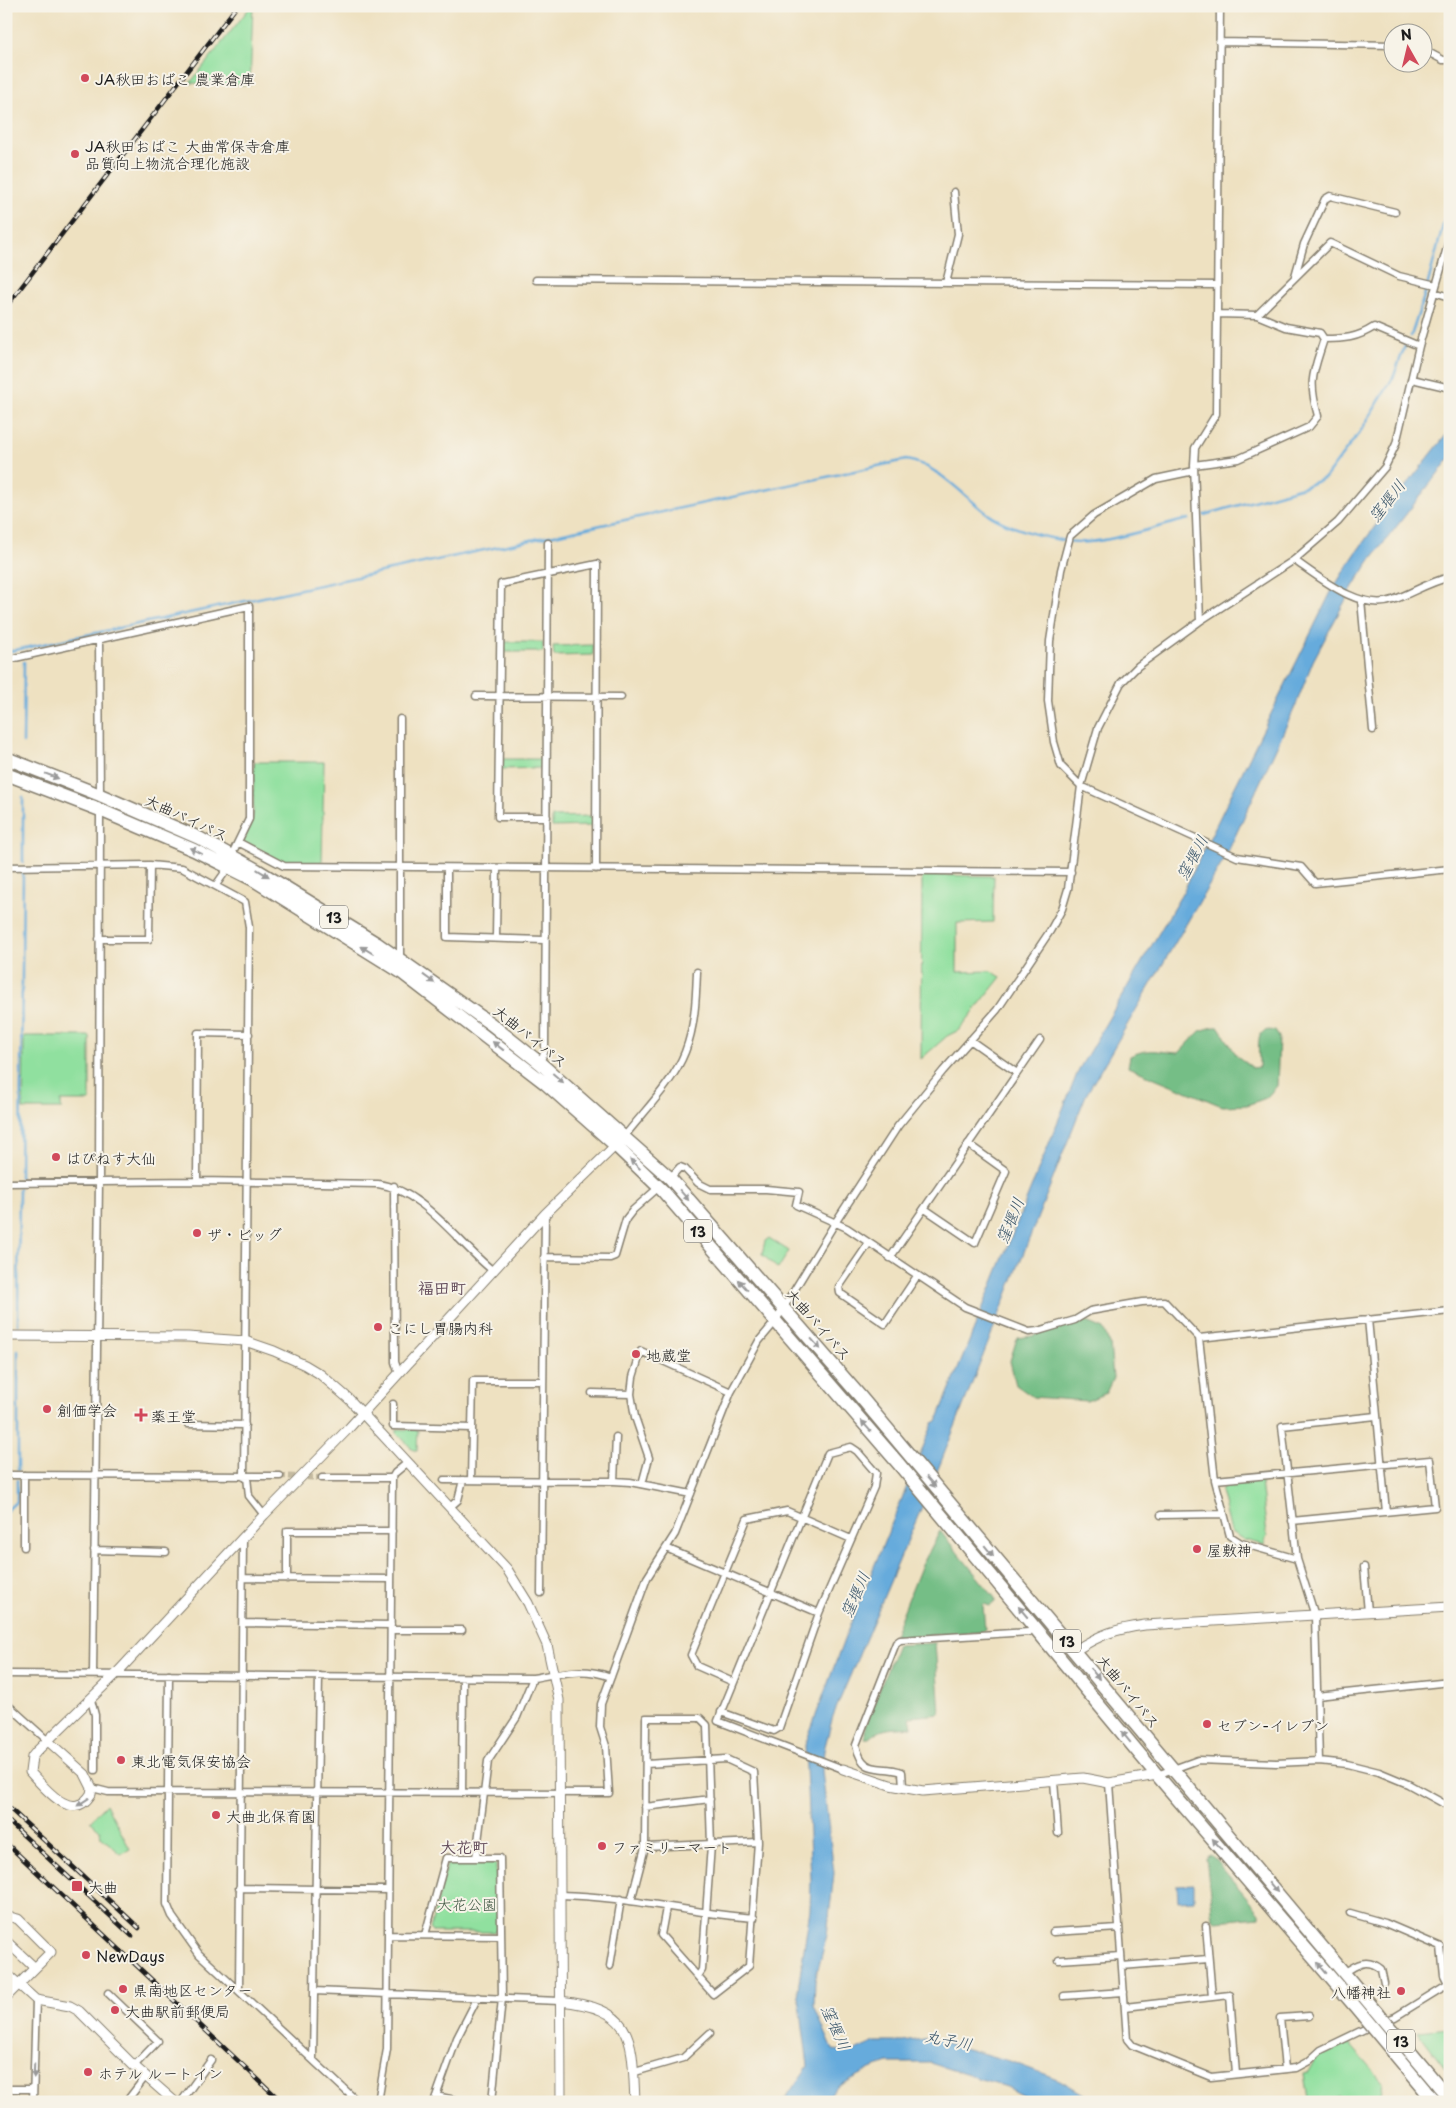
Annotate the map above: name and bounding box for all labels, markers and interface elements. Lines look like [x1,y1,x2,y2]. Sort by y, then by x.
north arrow [1384,22,1434,72]
text: N [1399,23,1413,46]
place label: JA秋田おばこ 農業倉庫 [95,67,255,90]
marker: JA秋田おばこ 農業倉庫 [79,72,91,84]
place label: JA秋田おばこ 大曲常保寺倉庫 品質向上物流合理化施設 [85,134,290,174]
marker: JA秋田おばこ 大曲常保寺倉庫 品質向上物流合理化施設 [69,148,81,160]
water label: 窪堰川 [1362,474,1410,526]
one-way arrow [44,773,59,780]
street label: 大曲バイパス [141,788,233,846]
water label: 窪堰川 [1169,830,1213,884]
one-way arrow [189,847,203,855]
one-way arrow [256,869,269,878]
road number: 13 [320,906,348,929]
one-way arrow [360,945,374,955]
one-way arrow [422,974,436,984]
street label: 大曲バイパス [489,999,573,1073]
one-way arrow [492,1040,505,1051]
one-way arrow [551,1073,564,1084]
place label: はぴねす大仙 [66,1146,156,1169]
marker: はぴねす大仙 [50,1151,62,1163]
one-way arrow [629,1158,641,1170]
one-way arrow [679,1188,690,1201]
water label: 窪堰川 [989,1193,1029,1247]
road number: 13 [684,1220,712,1242]
place label: ザ・ビッグ [207,1222,282,1245]
marker: ザ・ビッグ [191,1227,203,1239]
district label: 福田町 [418,1275,466,1299]
one-way arrow [738,1278,749,1291]
street label: 大曲バイパス [781,1283,857,1365]
place label: こにし胃腸内科 [388,1316,493,1339]
marker: こにし胃腸内科 [372,1321,384,1333]
one-way arrow [810,1338,821,1351]
place label: 地蔵堂 [646,1343,691,1366]
marker: 地蔵堂 [630,1348,642,1360]
place label: 創価学会 [57,1398,117,1421]
marker: 創価学会 [41,1403,53,1415]
place label: 薬王堂 [151,1404,196,1427]
marker: 薬王堂 [135,1409,147,1421]
one-way arrow [860,1421,872,1433]
one-way arrow [925,1475,937,1487]
place label: 屋敷神 [1207,1538,1252,1561]
marker: 屋敷神 [1191,1543,1203,1555]
one-way arrow [984,1544,995,1557]
water label: 窪堰川 [833,1567,875,1621]
one-way arrow [1018,1606,1029,1618]
road number: 13 [1053,1630,1081,1652]
street label: 大曲バイパス [1092,1649,1166,1733]
one-way arrow [1090,1668,1101,1681]
place label: セブン-イレブン [1217,1713,1329,1736]
marker: セブン-イレブン [1201,1718,1213,1730]
one-way arrow [1121,1731,1132,1744]
place label: 東北電気保安協会 [131,1749,251,1772]
marker: 東北電気保安協会 [115,1754,127,1766]
one-way arrow [76,1797,90,1806]
place label: 大曲北保育園 [226,1804,316,1827]
marker: 大曲北保育園 [210,1809,222,1821]
district label: 大花町 [440,1834,488,1858]
place label: ファミリーマート [612,1835,732,1858]
one-way arrow [1211,1839,1223,1851]
marker: ファミリーマート [596,1840,608,1852]
place label: 大曲 [88,1875,118,1898]
marker: 大曲 [70,1879,84,1893]
one-way arrow [1267,1881,1278,1894]
park label: 大花公園 [437,1892,497,1915]
place label: NewDays [96,1944,165,1967]
marker: NewDays [80,1949,92,1961]
one-way arrow [1317,1962,1328,1975]
place label: 県南地区センター [133,1978,252,2001]
place label: 八幡神社 [1331,1980,1391,2003]
marker: 県南地区センター [117,1983,129,1995]
marker: 八幡神社 [1395,1985,1407,1997]
place label: 大曲駅前郵便局 [125,1999,230,2022]
water label: 窪堰川 [816,2000,858,2054]
marker: 大曲駅前郵便局 [109,2004,121,2016]
water label: 丸子川 [923,2023,975,2055]
road number: 13 [1387,2030,1415,2052]
place label: ホテル ルートイン [98,2061,223,2084]
one-way arrow [29,2063,37,2079]
marker: ホテル ルートイン [82,2066,94,2078]

